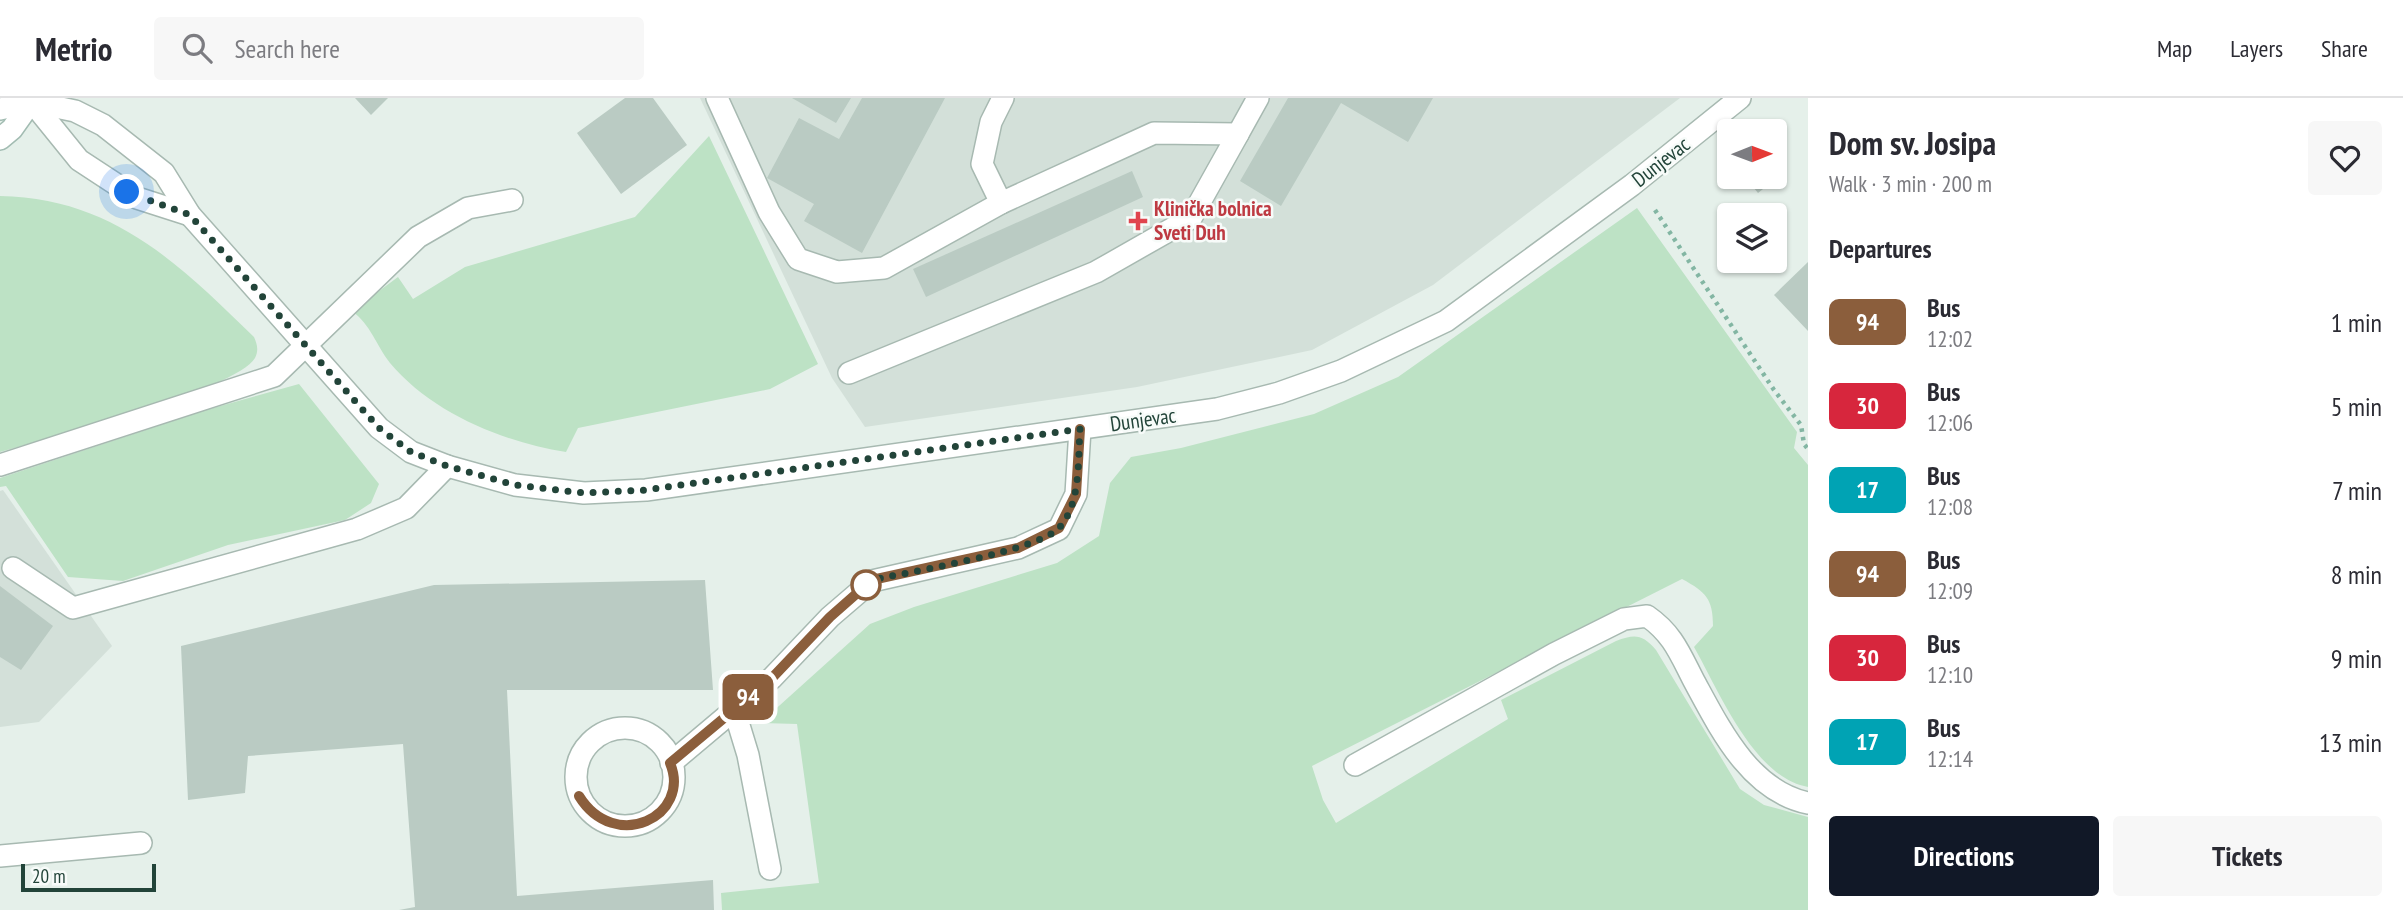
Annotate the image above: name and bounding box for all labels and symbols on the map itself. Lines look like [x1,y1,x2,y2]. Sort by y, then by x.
north arrow [1717,119,1787,189]
street label: Dunjevac [1626,130,1696,193]
your location [109,174,144,209]
place label: Klinička bolnica Sveti Duh [1154,195,1272,246]
marker: Klinička bolnica Sveti Duh [1128,211,1148,231]
street label: Dunjevac [1108,401,1178,437]
unlabelled marker [851,570,881,600]
line badge: 94 [716,674,780,720]
scale bar [21,861,156,893]

